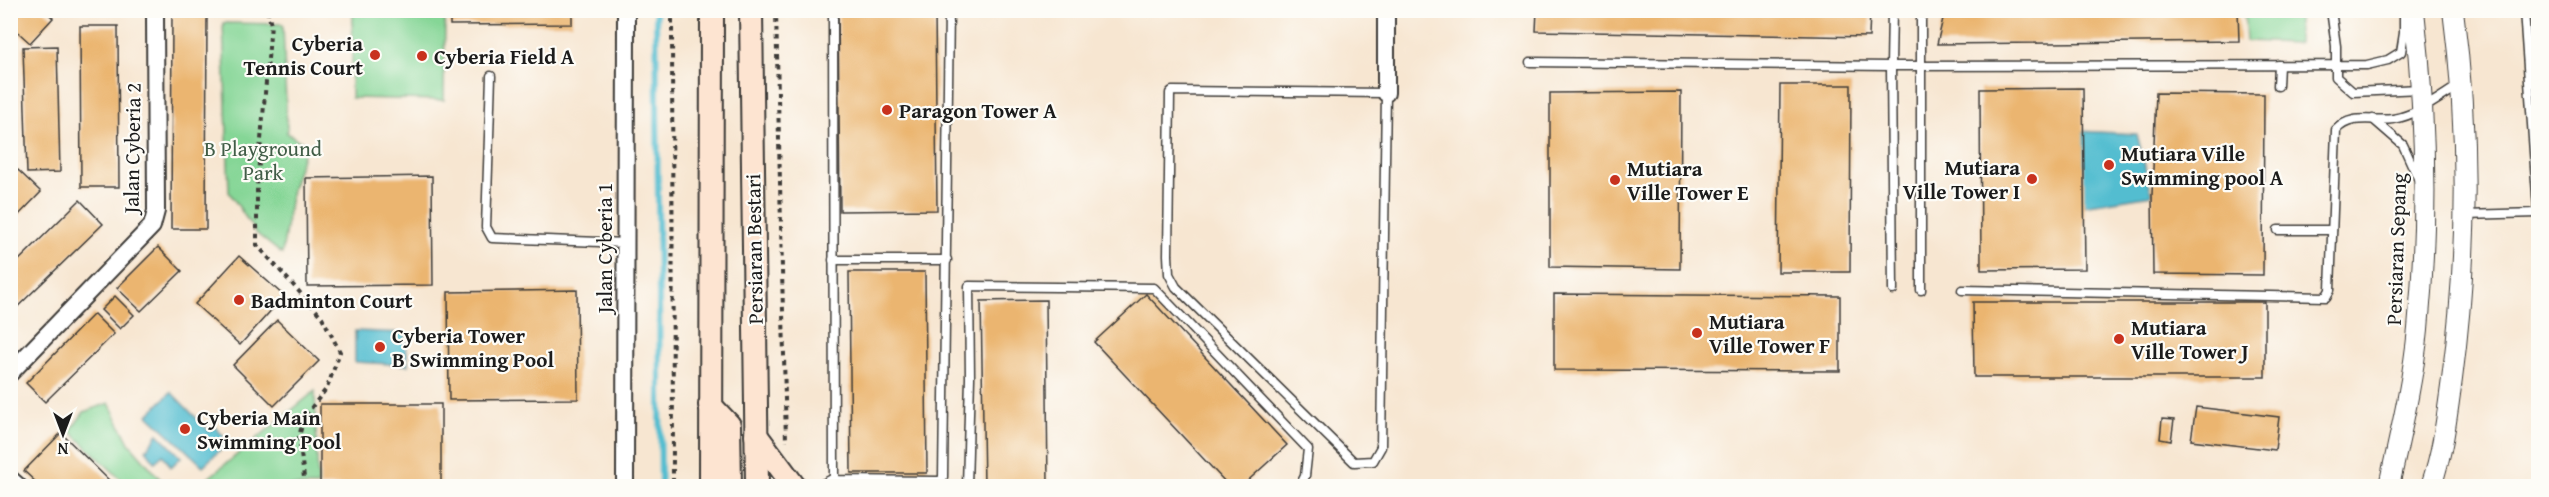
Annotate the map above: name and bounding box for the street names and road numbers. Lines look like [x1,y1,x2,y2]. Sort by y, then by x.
street label: Jalan Cyberia 2 [115,82,149,217]
street label: Persiaran Sepang [2378,172,2414,326]
street label: Persiaran Bestari [737,173,771,325]
street label: Jalan Cyberia 1 [589,183,620,316]

